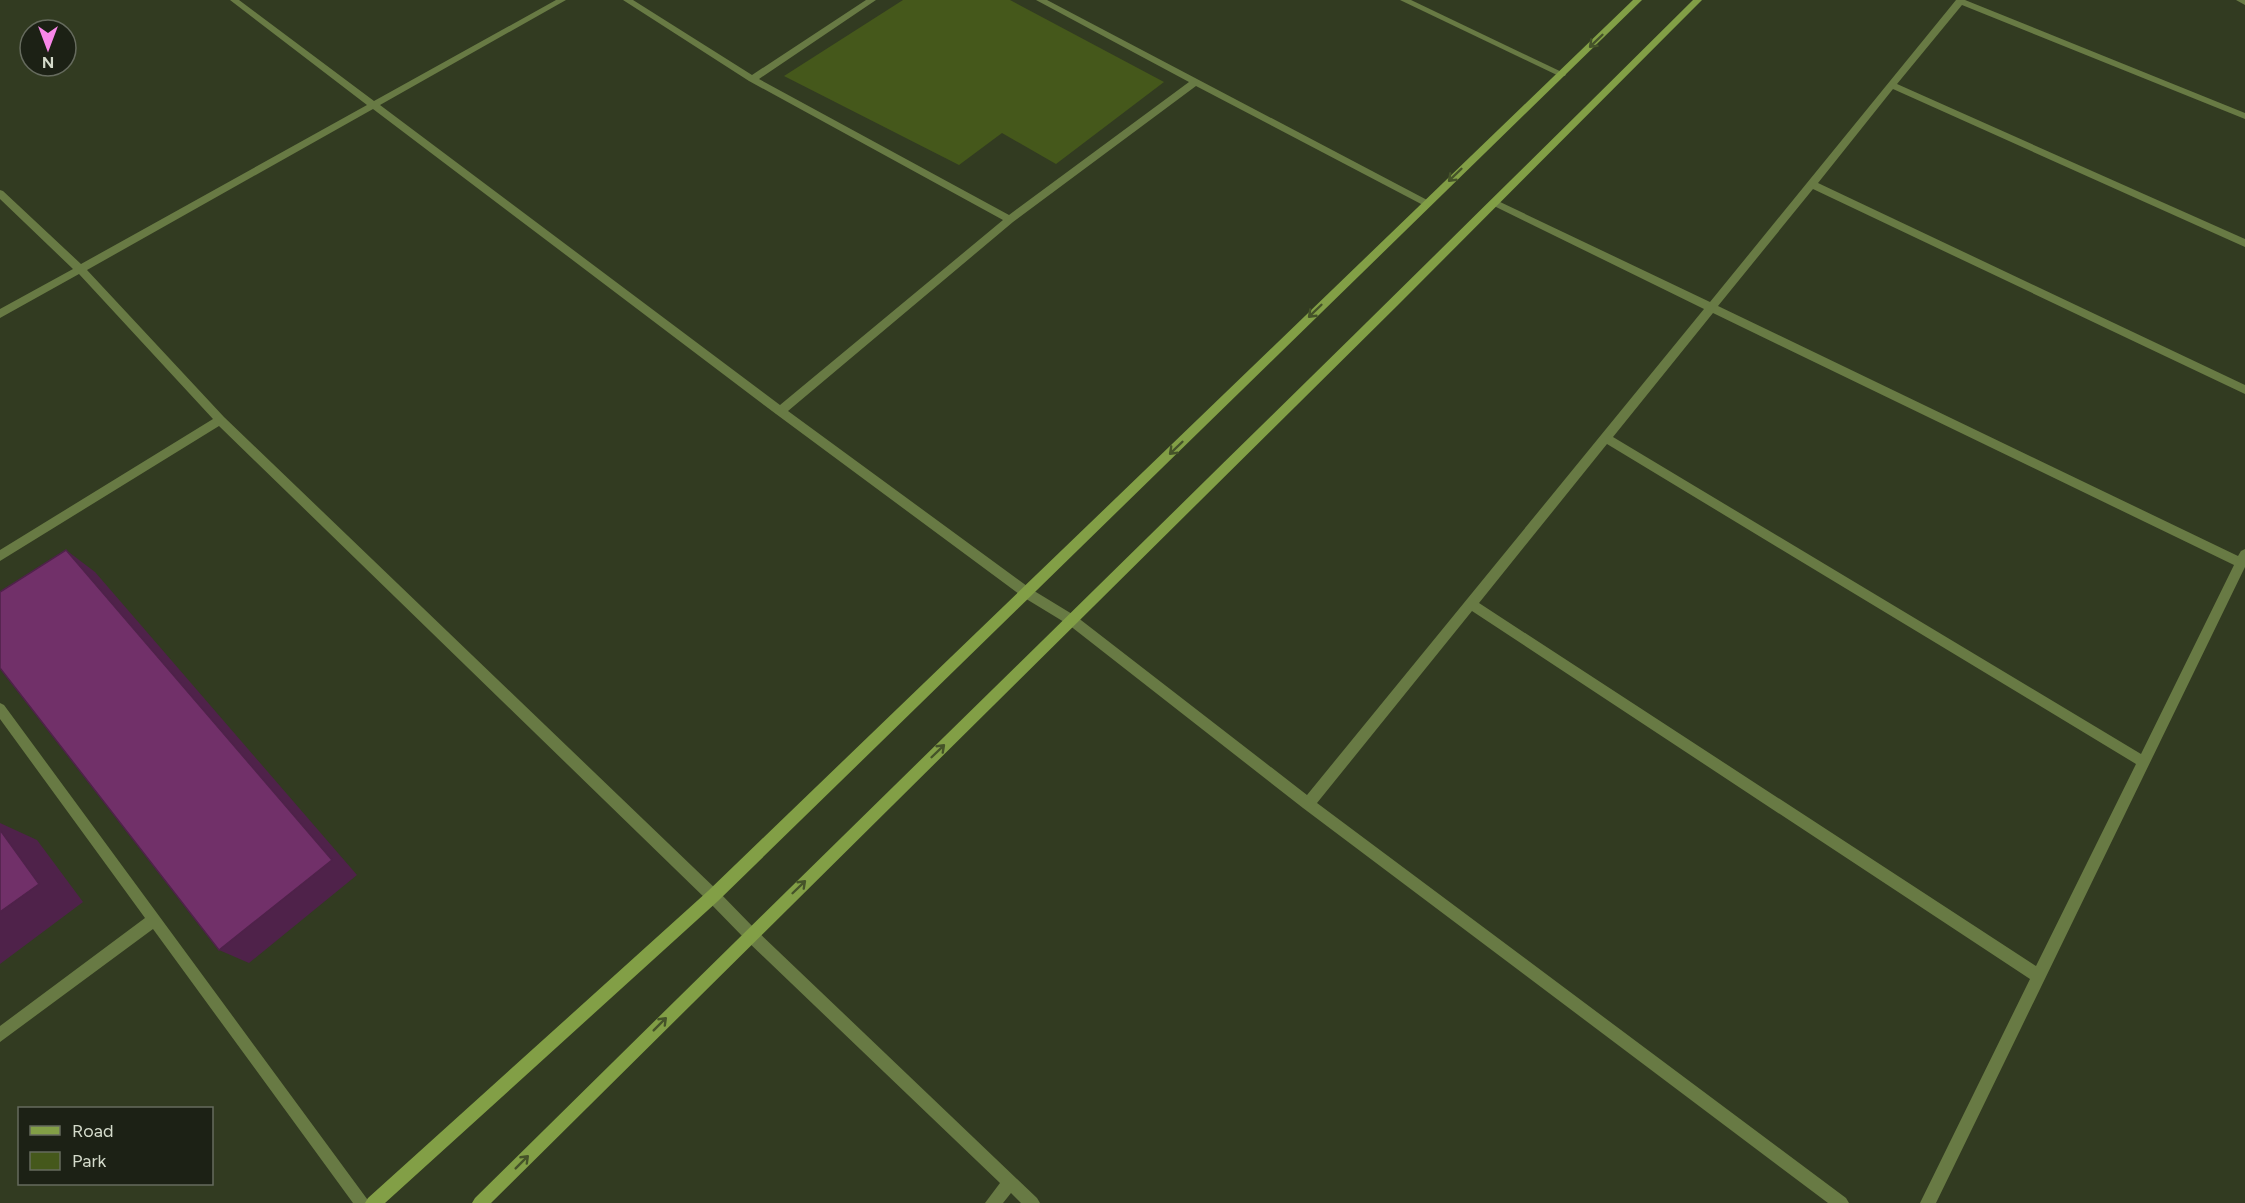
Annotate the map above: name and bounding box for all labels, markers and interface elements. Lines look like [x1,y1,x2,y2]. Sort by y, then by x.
north arrow [18,18,78,78]
one-way arrow [1589,33,1604,48]
text: N [42,53,54,72]
one-way arrow [1448,168,1463,183]
one-way arrow [1308,304,1323,319]
one-way arrow [1169,440,1184,454]
one-way arrow [931,744,946,759]
one-way arrow [791,880,806,895]
one-way arrow [652,1017,667,1032]
legend [18,1107,213,1185]
text: Road [72,1120,113,1142]
text: Park [72,1150,107,1172]
one-way arrow [514,1154,529,1169]

